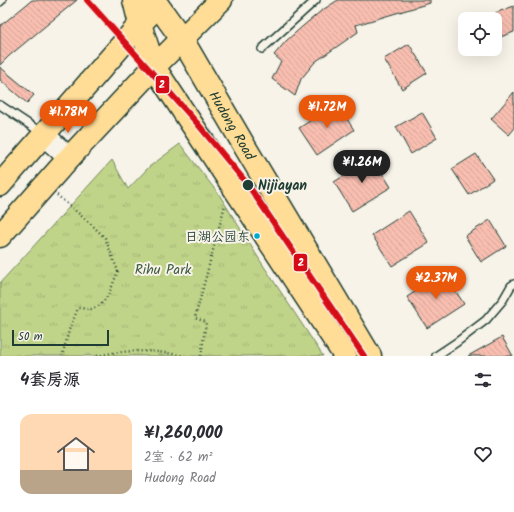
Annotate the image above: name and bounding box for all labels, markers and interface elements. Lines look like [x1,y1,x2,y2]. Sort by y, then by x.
map controls [458,12,502,56]
button: locate [458,12,502,56]
line badge: 2 [155,75,170,94]
text: 2 [159,76,165,94]
street label: Hudong Road [203,87,261,166]
pin: ¥1.72M [294,95,360,129]
text: ¥1.72M [308,97,346,118]
pin: ¥1.78M [35,100,101,134]
text: ¥1.78M [49,102,87,123]
pin: ¥1.26M [329,150,395,184]
text: ¥1.26M [342,152,382,173]
place label: Nijiayan [258,175,307,197]
marker: Nijiayan [241,178,255,192]
place label: 日湖公园东 [185,227,250,248]
marker: 日湖公园东 [252,231,262,241]
line badge: 2 [293,253,308,272]
text: 2 [298,254,304,272]
park label: Rihu Park [135,259,192,281]
pin: ¥2.37M [403,266,469,300]
text: ¥2.37M [415,268,457,289]
scale bar [12,328,109,347]
text: 50 m [18,328,43,346]
text: 4套房源 [20,367,80,394]
icon: filters [472,369,494,391]
text: ¥1,260,000 [144,420,223,447]
icon: home [52,430,100,478]
icon: heart [472,443,494,465]
text: 2室 · 62 m² [144,447,212,468]
text: Hudong Road [144,468,216,489]

